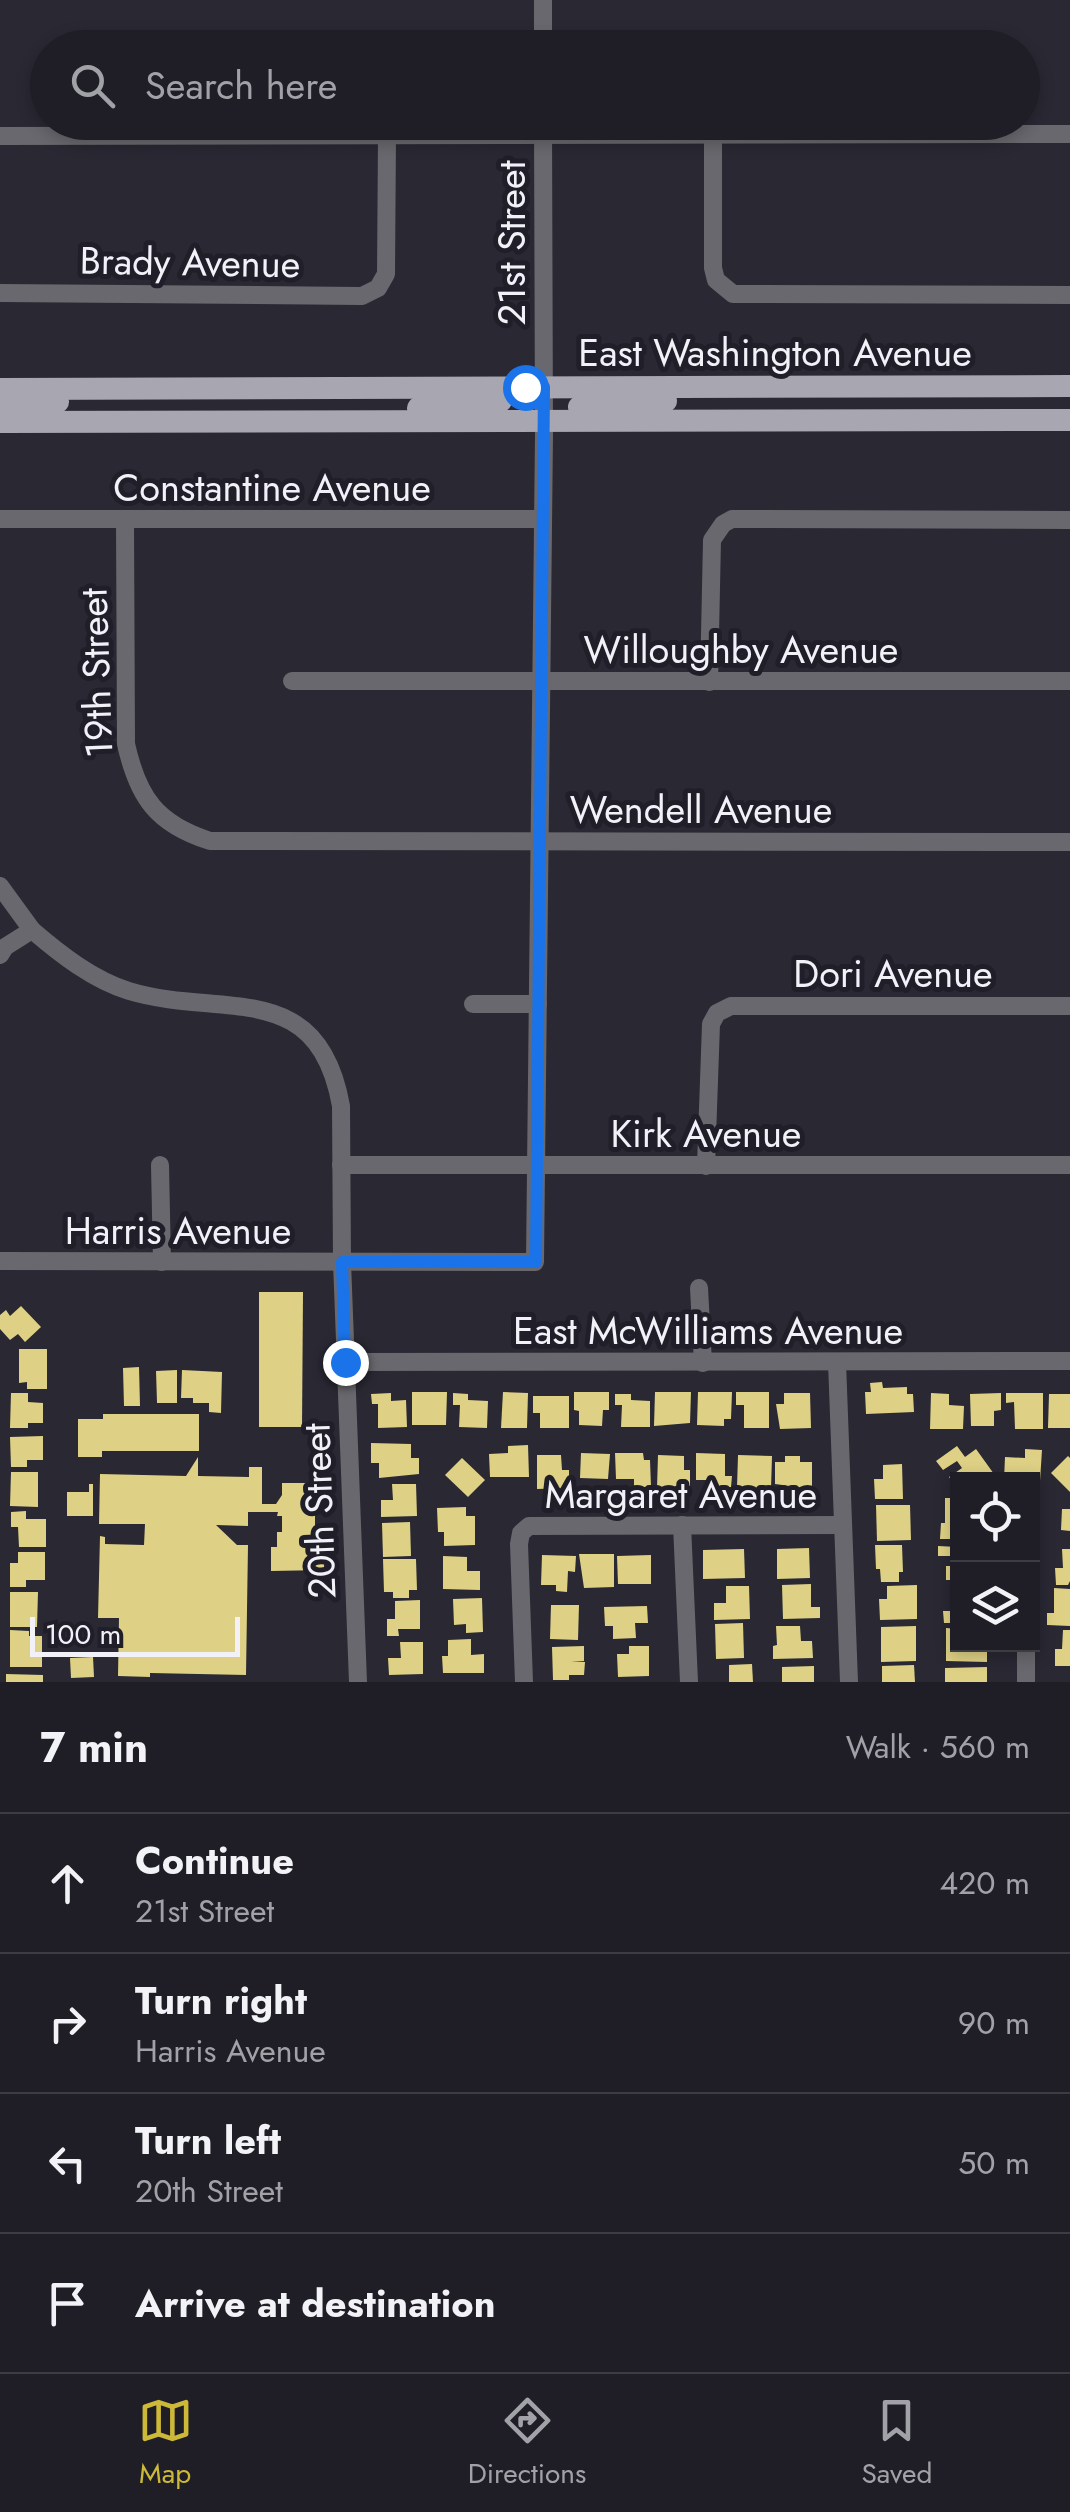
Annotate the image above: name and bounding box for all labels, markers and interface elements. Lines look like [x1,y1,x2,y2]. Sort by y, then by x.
search box [30,30,1040,140]
icon: search [65,58,120,113]
text: Search here [145,58,337,113]
street label: 21st Street [484,160,539,326]
street label: Brady Avenue [79,233,301,291]
street label: East Washington Avenue [578,325,972,380]
route start [503,365,549,411]
street label: Constantine Avenue [113,460,431,515]
street label: 19th Street [66,587,126,759]
street label: Willoughby Avenue [584,622,898,677]
street label: Wendell Avenue [570,782,832,837]
street label: Dori Avenue [793,946,993,1001]
street label: Kirk Avenue [611,1106,801,1161]
street label: Harris Avenue [65,1203,291,1258]
street label: East McWilliams Avenue [513,1303,903,1358]
route end [323,1340,369,1386]
street label: 20th Street [288,1422,350,1600]
street label: Margaret Avenue [545,1467,817,1522]
map controls [950,1472,1040,1652]
button: locate [950,1472,1040,1562]
button: layers [950,1562,1040,1652]
scale bar [30,1612,240,1656]
text: 100 m [45,1614,121,1655]
text: 7 min [40,1717,148,1778]
text: Walk · 560 m [846,1724,1030,1770]
text: Continue [135,1833,294,1888]
icon: ahead [40,1856,95,1911]
text: 420 m [939,1860,1030,1906]
text: 21st Street [135,1888,274,1934]
text: Turn right [135,1973,307,2028]
icon: right [40,1996,95,2051]
text: 90 m [958,2000,1030,2046]
text: Harris Avenue [135,2028,326,2074]
text: Turn left [135,2113,281,2168]
icon: left [40,2136,95,2191]
text: 50 m [958,2140,1030,2186]
text: 20th Street [135,2168,283,2214]
icon: arrive [40,2276,95,2331]
text: Arrive at destination [135,2276,496,2331]
tab: Map [138,2393,193,2494]
tab: Directions [468,2393,586,2494]
tab: Saved [861,2393,932,2494]

